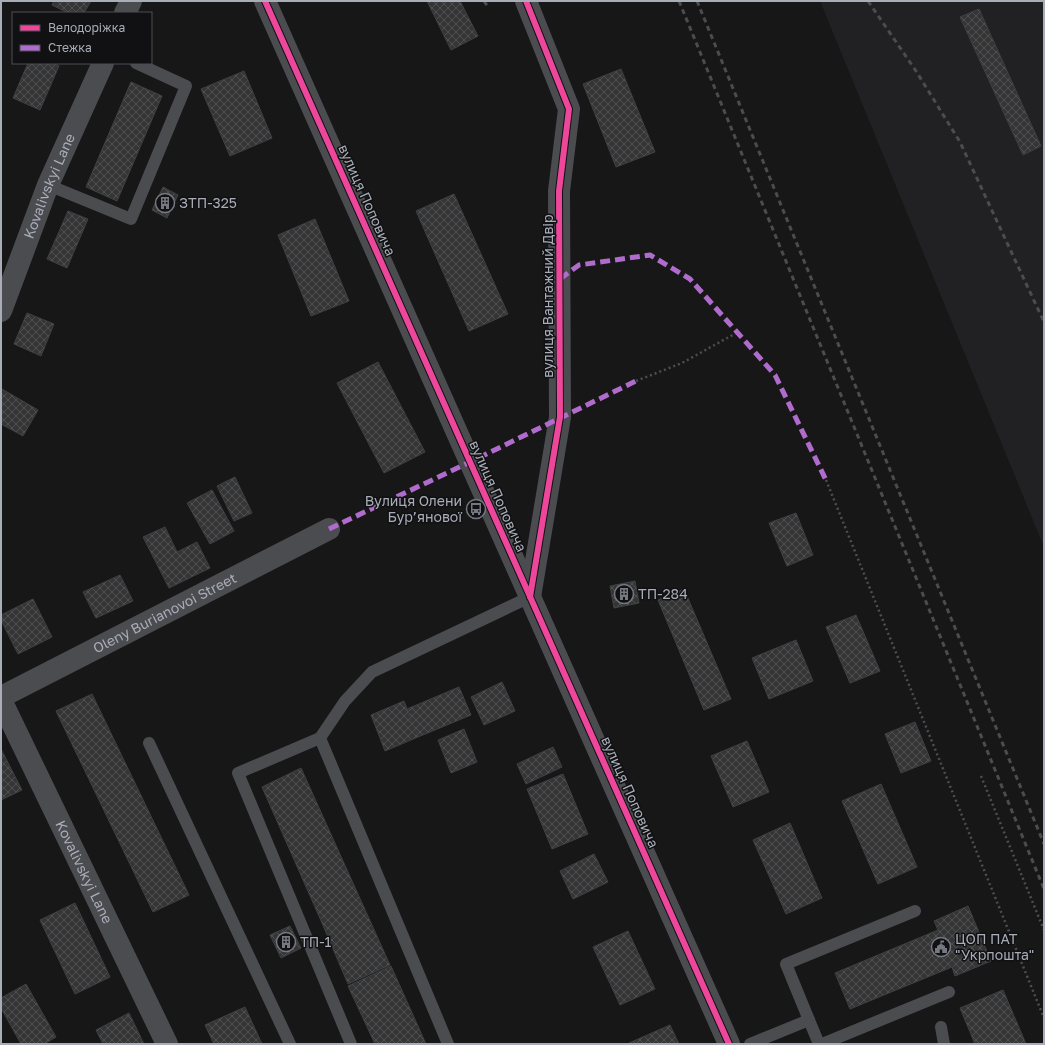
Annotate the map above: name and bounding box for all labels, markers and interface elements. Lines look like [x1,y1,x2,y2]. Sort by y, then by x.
legend [12,12,152,64]
text: Велодоріжка [48,20,125,35]
text: Стежка [48,40,92,55]
street label: Kovalivskyi Lane [20,131,78,241]
street label: вулиця Поповича [335,141,400,258]
building icon: ЗТП-325 [154,192,176,214]
place label: ЗТП-325 [179,194,237,211]
street label: вулиця Вантажний Двір [539,214,556,378]
street label: вулиця Поповича [466,437,531,554]
place label: Вулиця Олени Бур’янової [365,492,463,525]
bus stop icon: Вулиця Олени Бур’янової [465,498,487,520]
street label: Oleny Burianovoi Street [90,569,239,656]
building icon: ТП-284 [613,583,635,605]
place label: ТП-284 [638,585,688,602]
street label: вулиця Поповича [598,733,663,850]
street label: Kovalivskyi Lane [52,818,117,926]
place label: ЦОП ПАТ "Укрпошта" [955,930,1034,963]
building icon: ТП-1 [275,931,297,953]
place label: ТП-1 [300,933,331,950]
public building icon: ЦОП ПАТ "Укрпошта" [930,936,952,958]

